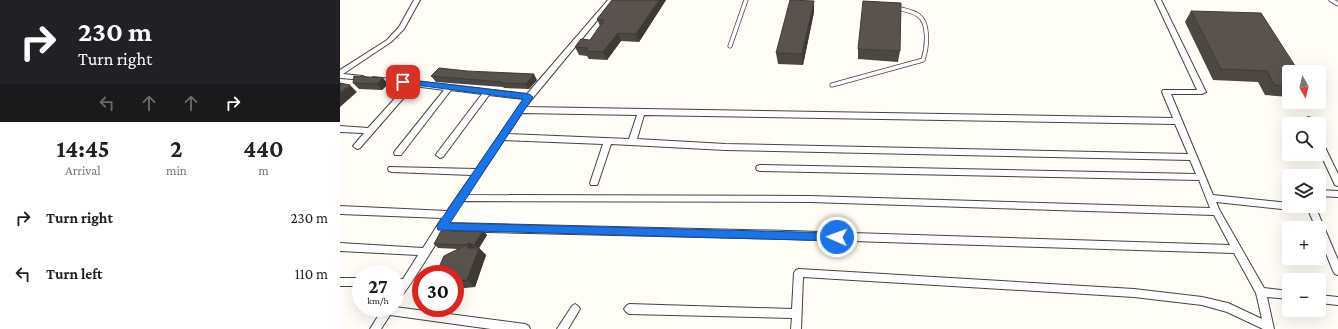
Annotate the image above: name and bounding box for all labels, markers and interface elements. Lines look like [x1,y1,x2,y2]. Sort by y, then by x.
icon: right [12,16,64,68]
text: 230 m [78,16,152,47]
text: Turn right [78,49,152,69]
pin [386,65,420,99]
north arrow [1282,65,1326,109]
map controls [1282,65,1326,317]
icon: arrive [392,71,414,93]
icon: left [96,92,118,114]
icon: ahead [138,92,160,114]
icon: ahead [180,92,202,114]
icon: right [222,92,244,114]
button: search [1282,117,1326,161]
text: 14:45 [56,135,110,162]
text: 2 [170,135,182,162]
text: 440 [243,135,284,162]
text: Arrival [65,163,101,178]
text: min [166,163,187,178]
text: m [258,163,269,178]
button: layers [1282,169,1326,213]
icon: right [12,207,34,229]
text: Turn right [46,210,113,226]
text: 230 m [290,210,328,226]
position arrow [816,216,858,258]
button: + [1282,221,1326,265]
icon: left [12,263,34,285]
speed limit sign: 30 [412,265,464,317]
text: Turn left [46,266,102,282]
text: 110 m [295,266,328,282]
button: − [1282,273,1326,317]
text: 27 [368,275,388,297]
text: km/h [367,295,389,306]

